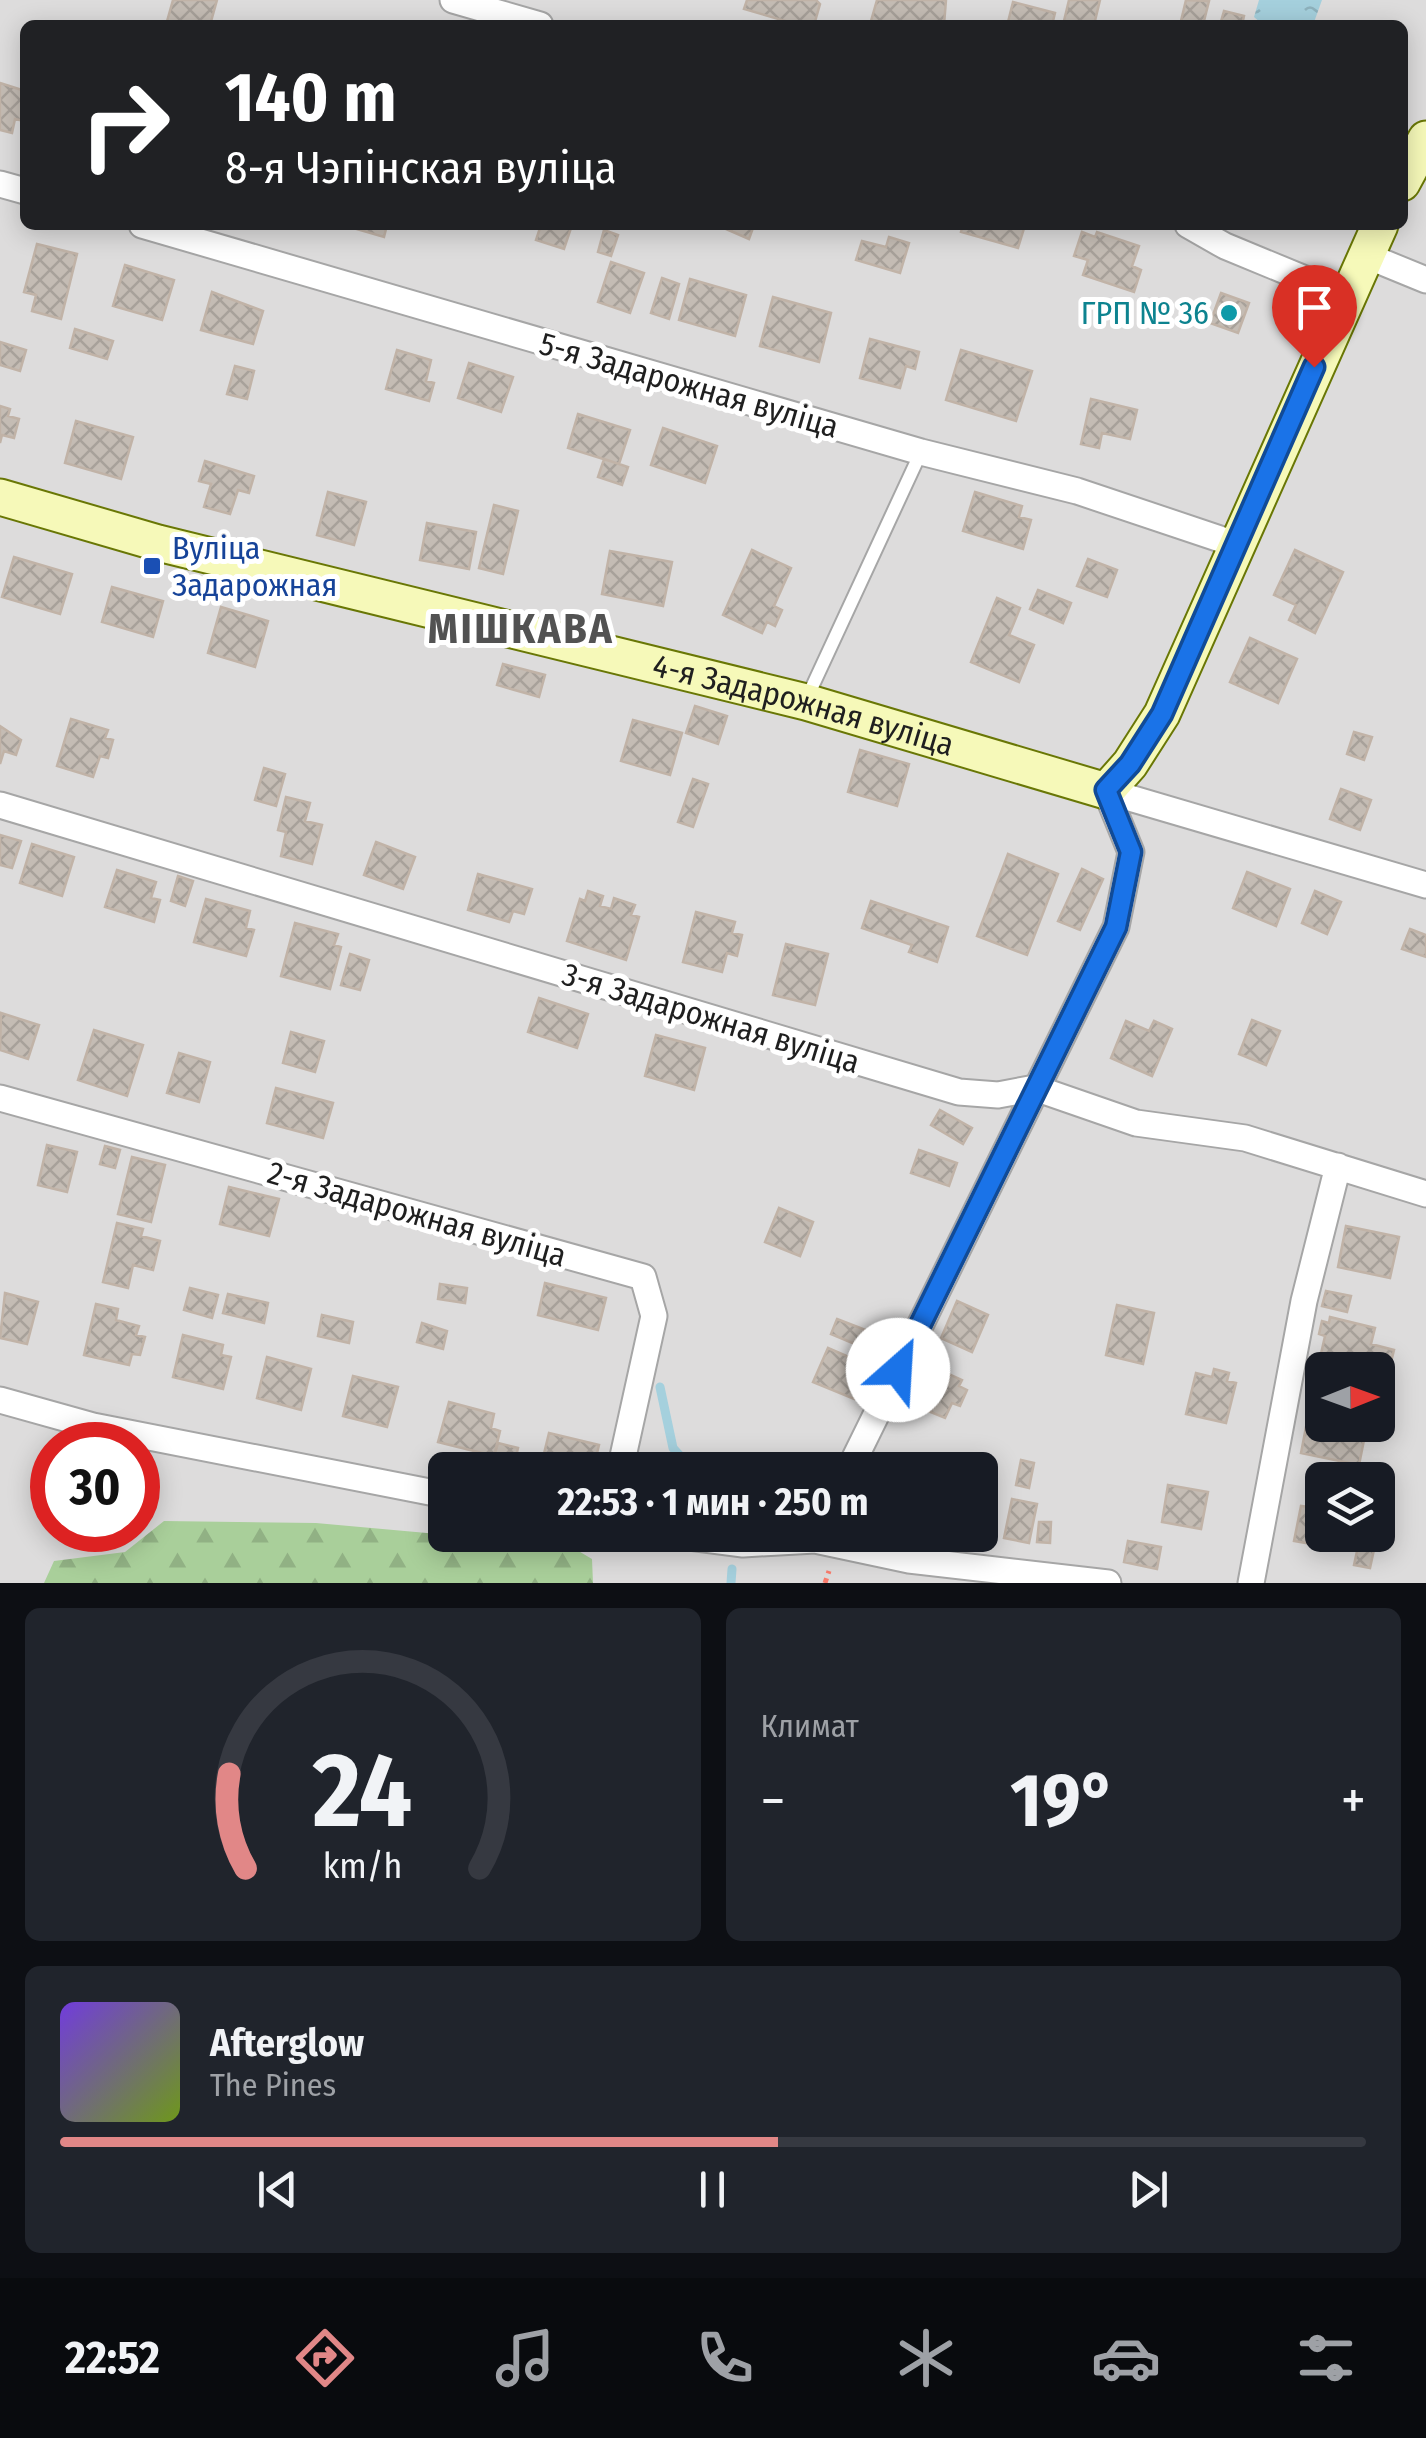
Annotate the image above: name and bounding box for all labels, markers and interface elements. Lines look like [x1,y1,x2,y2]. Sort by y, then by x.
text: 140 m [225,56,397,140]
icon: right [60,60,190,190]
text: 8-я Чэпінская вуліца [225,141,616,195]
pin [1272,265,1357,368]
icon: arrive [1287,280,1342,335]
place label: ГРП № 36 [1081,294,1209,332]
marker: ГРП № 36 [1218,302,1240,324]
street label: 5-я Задарожная вуліца [535,324,843,446]
place label: Вуліца Задарожная [172,529,337,604]
marker: Вуліца Задарожная [141,555,163,577]
district label: МІШКАВА [428,604,614,654]
street label: 4-я Задарожная вуліца [649,646,958,764]
street label: 3-я Задарожная вуліца [558,955,864,1081]
street label: 2-я Задарожная вуліца [264,1153,570,1275]
position arrow [846,1318,950,1422]
north arrow [1305,1352,1395,1442]
map controls [1305,1352,1395,1552]
speed limit sign: 30 [30,1422,160,1552]
button: layers [1305,1462,1395,1552]
text: 22:53 · 1 мин · 250 m [557,1479,869,1525]
text: Климат [761,1707,859,1745]
text: 24 [312,1729,413,1854]
text: 19° [1010,1756,1116,1846]
text: − [761,1768,785,1834]
text: + [1341,1768,1366,1834]
text: km/h [323,1845,403,1887]
text: Afterglow [210,2020,364,2066]
text: The Pines [210,2066,336,2104]
icon: previous [250,2162,305,2217]
icon: pause [685,2162,740,2217]
icon: next [1121,2162,1176,2217]
icon: directions [290,2323,360,2393]
icon: music [490,2323,560,2393]
icon: phone [690,2323,760,2393]
icon: climate [891,2323,961,2393]
icon: car [1091,2323,1161,2393]
icon: filters [1291,2323,1361,2393]
text: 22:52 [65,2331,160,2385]

